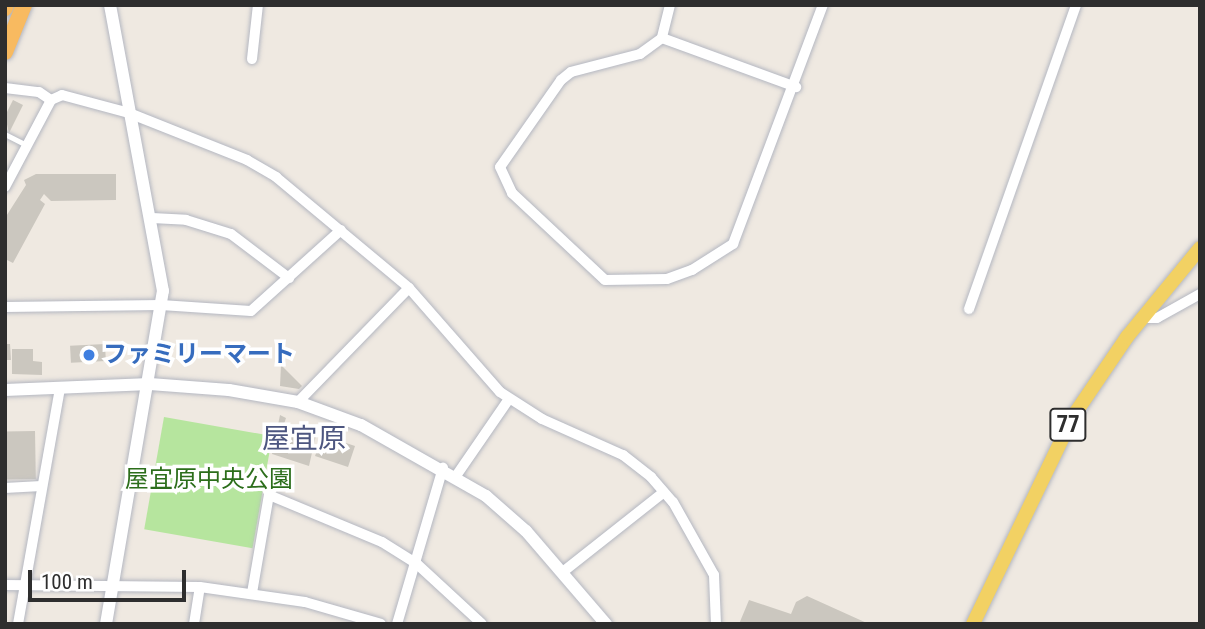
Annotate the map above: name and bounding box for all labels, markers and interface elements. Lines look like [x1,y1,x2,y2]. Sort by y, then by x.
place label: ファミリーマート [103,341,295,369]
marker: ファミリーマート [81,347,97,363]
road number: 77 [1049,406,1087,444]
district label: 屋宜原 [262,422,346,456]
park label: 屋宜原中央公園 [125,466,293,494]
scale bar [32,556,189,600]
text: 100 m [41,570,93,594]

